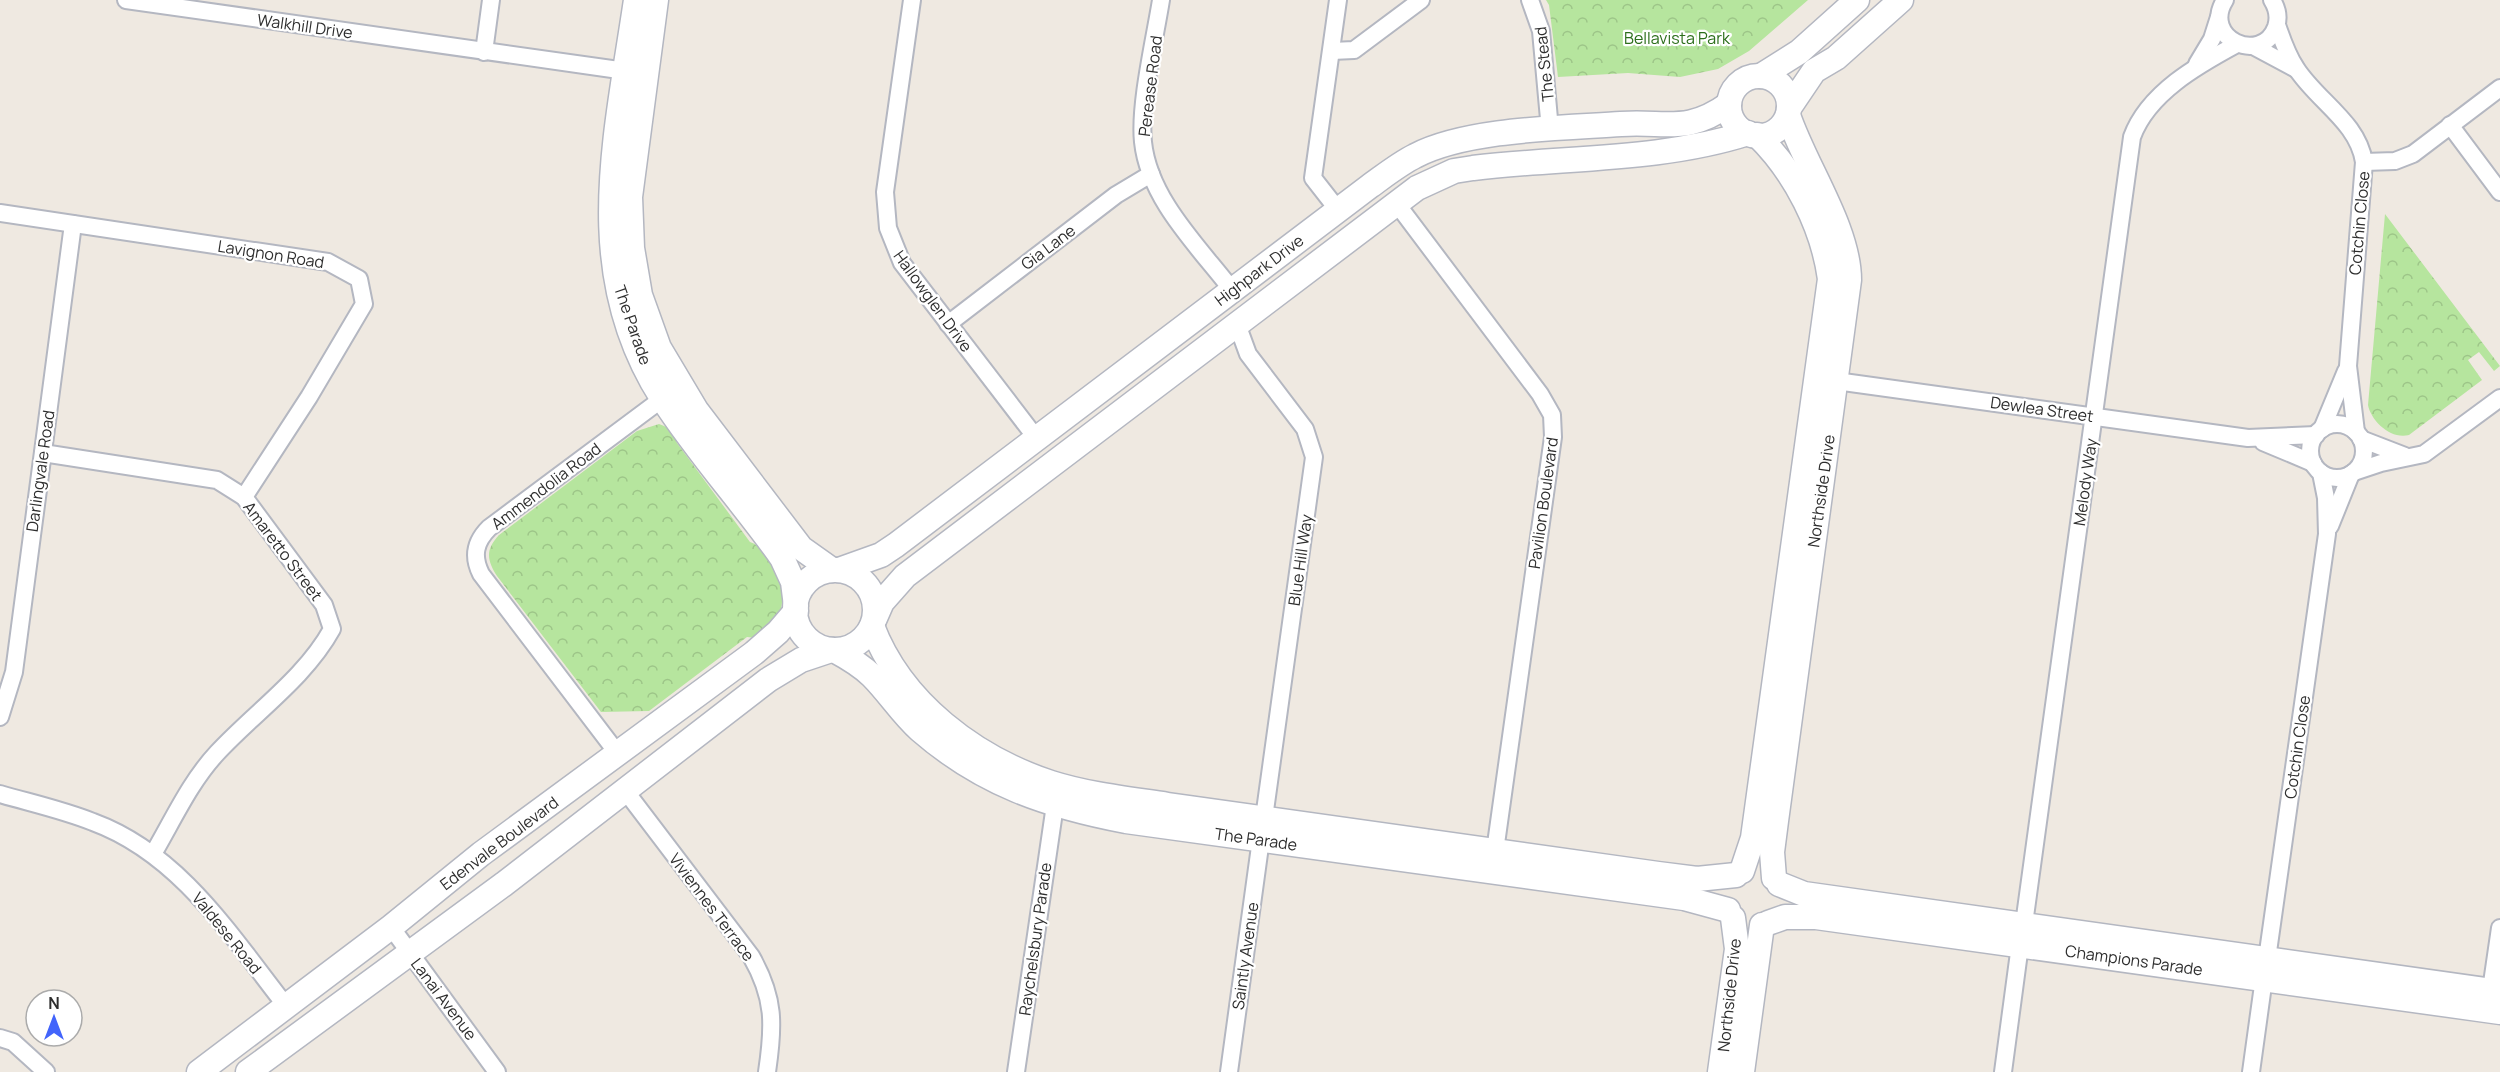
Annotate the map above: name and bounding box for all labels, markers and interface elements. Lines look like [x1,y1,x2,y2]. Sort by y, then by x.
street label: Walkhill Drive [256,8,354,44]
street label: The Stead [1529,25,1559,103]
park label: Bellavista Park [1624,27,1731,49]
street label: Perease Road [1133,34,1167,138]
street label: Cotchin Close [2344,170,2374,276]
street label: Gia Lane [1016,219,1080,275]
street label: Highpark Drive [1210,229,1308,311]
street label: Lavignon Road [216,235,326,273]
street label: Hallowglen Drive [889,246,977,356]
street label: The Parade [609,282,657,368]
street label: Dewlea Street [1989,391,2095,427]
street label: Darlingvale Road [21,409,59,533]
street label: Northside Drive [1802,433,1840,549]
street label: Pavilion Boulevard [1523,436,1563,570]
street label: Melody Way [2068,436,2102,527]
street label: Ammendolia Road [487,437,605,535]
street label: Amaretto Street [238,497,328,605]
street label: Blue Hill Way [1283,512,1317,607]
street label: Cotchin Close [2279,694,2315,800]
street label: Edenvale Boulevard [435,791,563,895]
street label: The Parade [1213,822,1299,856]
street label: Viviennes Terrace [664,849,760,965]
street label: Raychelsbury Parade [1013,861,1057,1017]
street label: Valdese Road [187,888,267,978]
street label: Saintly Avenue [1227,901,1263,1011]
street label: Northside Drive [1712,937,1746,1053]
street label: Champions Parade [2064,939,2204,981]
street label: Lanai Avenue [406,954,482,1044]
north arrow [24,988,84,1048]
text: N [48,992,60,1014]

